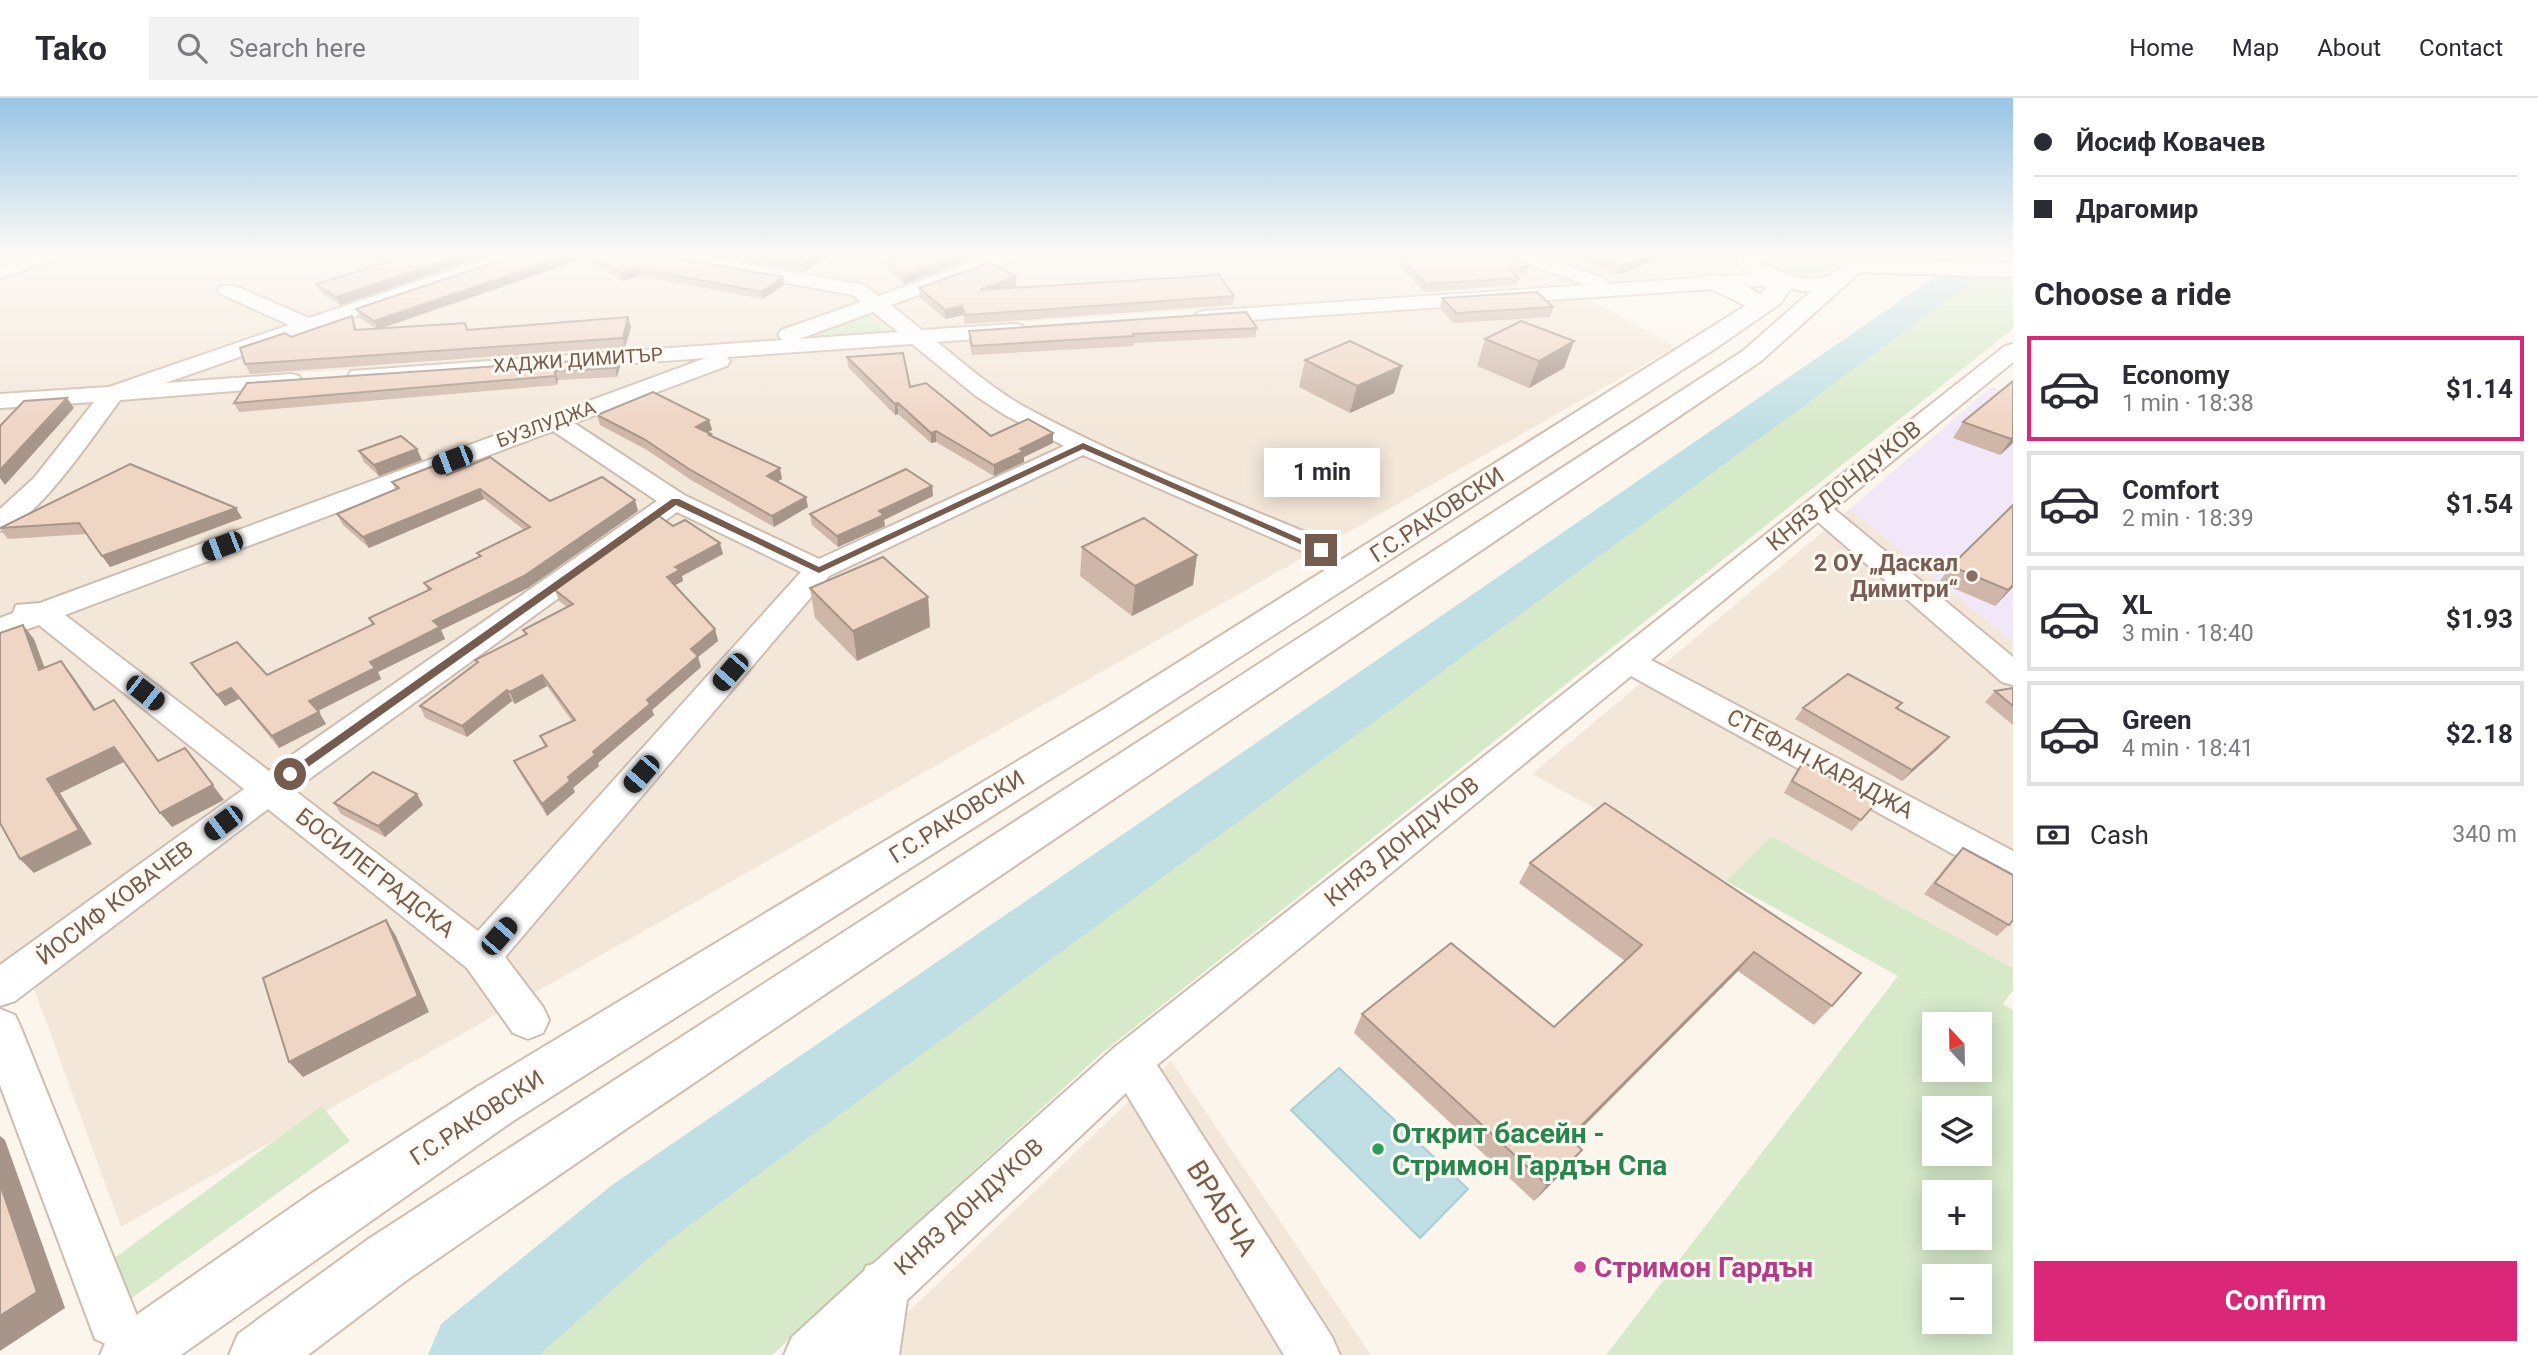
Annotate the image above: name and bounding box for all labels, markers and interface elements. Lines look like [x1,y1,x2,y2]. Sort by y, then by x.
search box [149,17,639,80]
text: Tako [35,29,107,68]
icon: search [173,29,211,67]
text: Search here [229,33,366,63]
text: Home [2129,34,2194,62]
text: Map [2232,34,2279,62]
text: About [2317,34,2381,62]
text: Contact [2419,34,2503,62]
text: Йосиф Ковачев [2076,127,2265,157]
text: Драгомир [2076,194,2198,224]
text: Choose a ride [2034,275,2231,313]
street label: ХАДЖИ ДИМИТЪР [493,343,663,377]
icon: car [2038,357,2101,420]
text: Economy [2122,360,2229,390]
text: $1.14 [2446,374,2513,404]
text: 1 min · 18:38 [2122,390,2254,417]
street label: БУЗЛУДЖА [493,395,599,453]
street label: КНЯЗ ДОНДУКОВ [1761,415,1927,557]
car [429,443,476,477]
callout: 1 min [1263,448,1379,498]
text: 1 min [1293,459,1351,486]
street label: Г.С.РАКОВСКИ [1365,462,1509,568]
icon: car [2038,472,2101,535]
text: Comfort [2122,475,2219,505]
text: $1.54 [2446,489,2513,519]
text: 2 min · 18:39 [2122,505,2254,532]
car [199,529,246,563]
route end [1305,534,1337,566]
place label: 2 ОУ „Даскал Димитри“ [1814,550,1958,603]
marker: 2 ОУ „Даскал Димитри“ [1964,568,1980,584]
icon: car [2038,587,2101,650]
text: XL [2122,590,2153,620]
text: $1.93 [2446,604,2513,634]
text: 3 min · 18:40 [2122,620,2254,647]
car [709,649,752,695]
car [122,672,169,714]
icon: car [2038,702,2101,765]
street label: СТЕФАН КАРАДЖА [1722,703,1918,825]
text: Green [2122,705,2192,735]
text: $2.18 [2446,719,2513,749]
text: 4 min · 18:41 [2122,735,2254,762]
car [620,751,663,797]
route start [274,758,306,790]
street label: Г.С.РАКОВСКИ [884,765,1030,869]
street label: КНЯЗ ДОНДУКОВ [1319,771,1485,913]
car [200,802,247,844]
street label: БОСИЛЕГРАДСКА [290,803,460,943]
icon: cash [2034,816,2072,854]
text: Cash [2090,820,2149,850]
text: 340 m [2452,821,2517,848]
street label: ЙОСИФ КОВАЧЕВ [31,834,199,971]
car [478,913,521,959]
north arrow [1922,1012,1992,1082]
map controls [1922,1012,1992,1334]
street label: Г.С.РАКОВСКИ [405,1065,549,1171]
button: layers [1922,1096,1992,1166]
place label: Открит басейн - Стримон Гардън Спа [1392,1117,1667,1182]
street label: КНЯЗ ДОНДУКОВ [889,1133,1049,1281]
marker: Открит басейн - Стримон Гардън Спа [1370,1141,1386,1157]
street label: ВРАБЧА [1180,1154,1264,1262]
button: + [1922,1180,1992,1250]
place label: Стримон Гардън [1594,1251,1813,1284]
marker: Стримон Гардън [1572,1259,1588,1275]
button: Confirm [2034,1261,2517,1341]
button: − [1922,1264,1992,1334]

